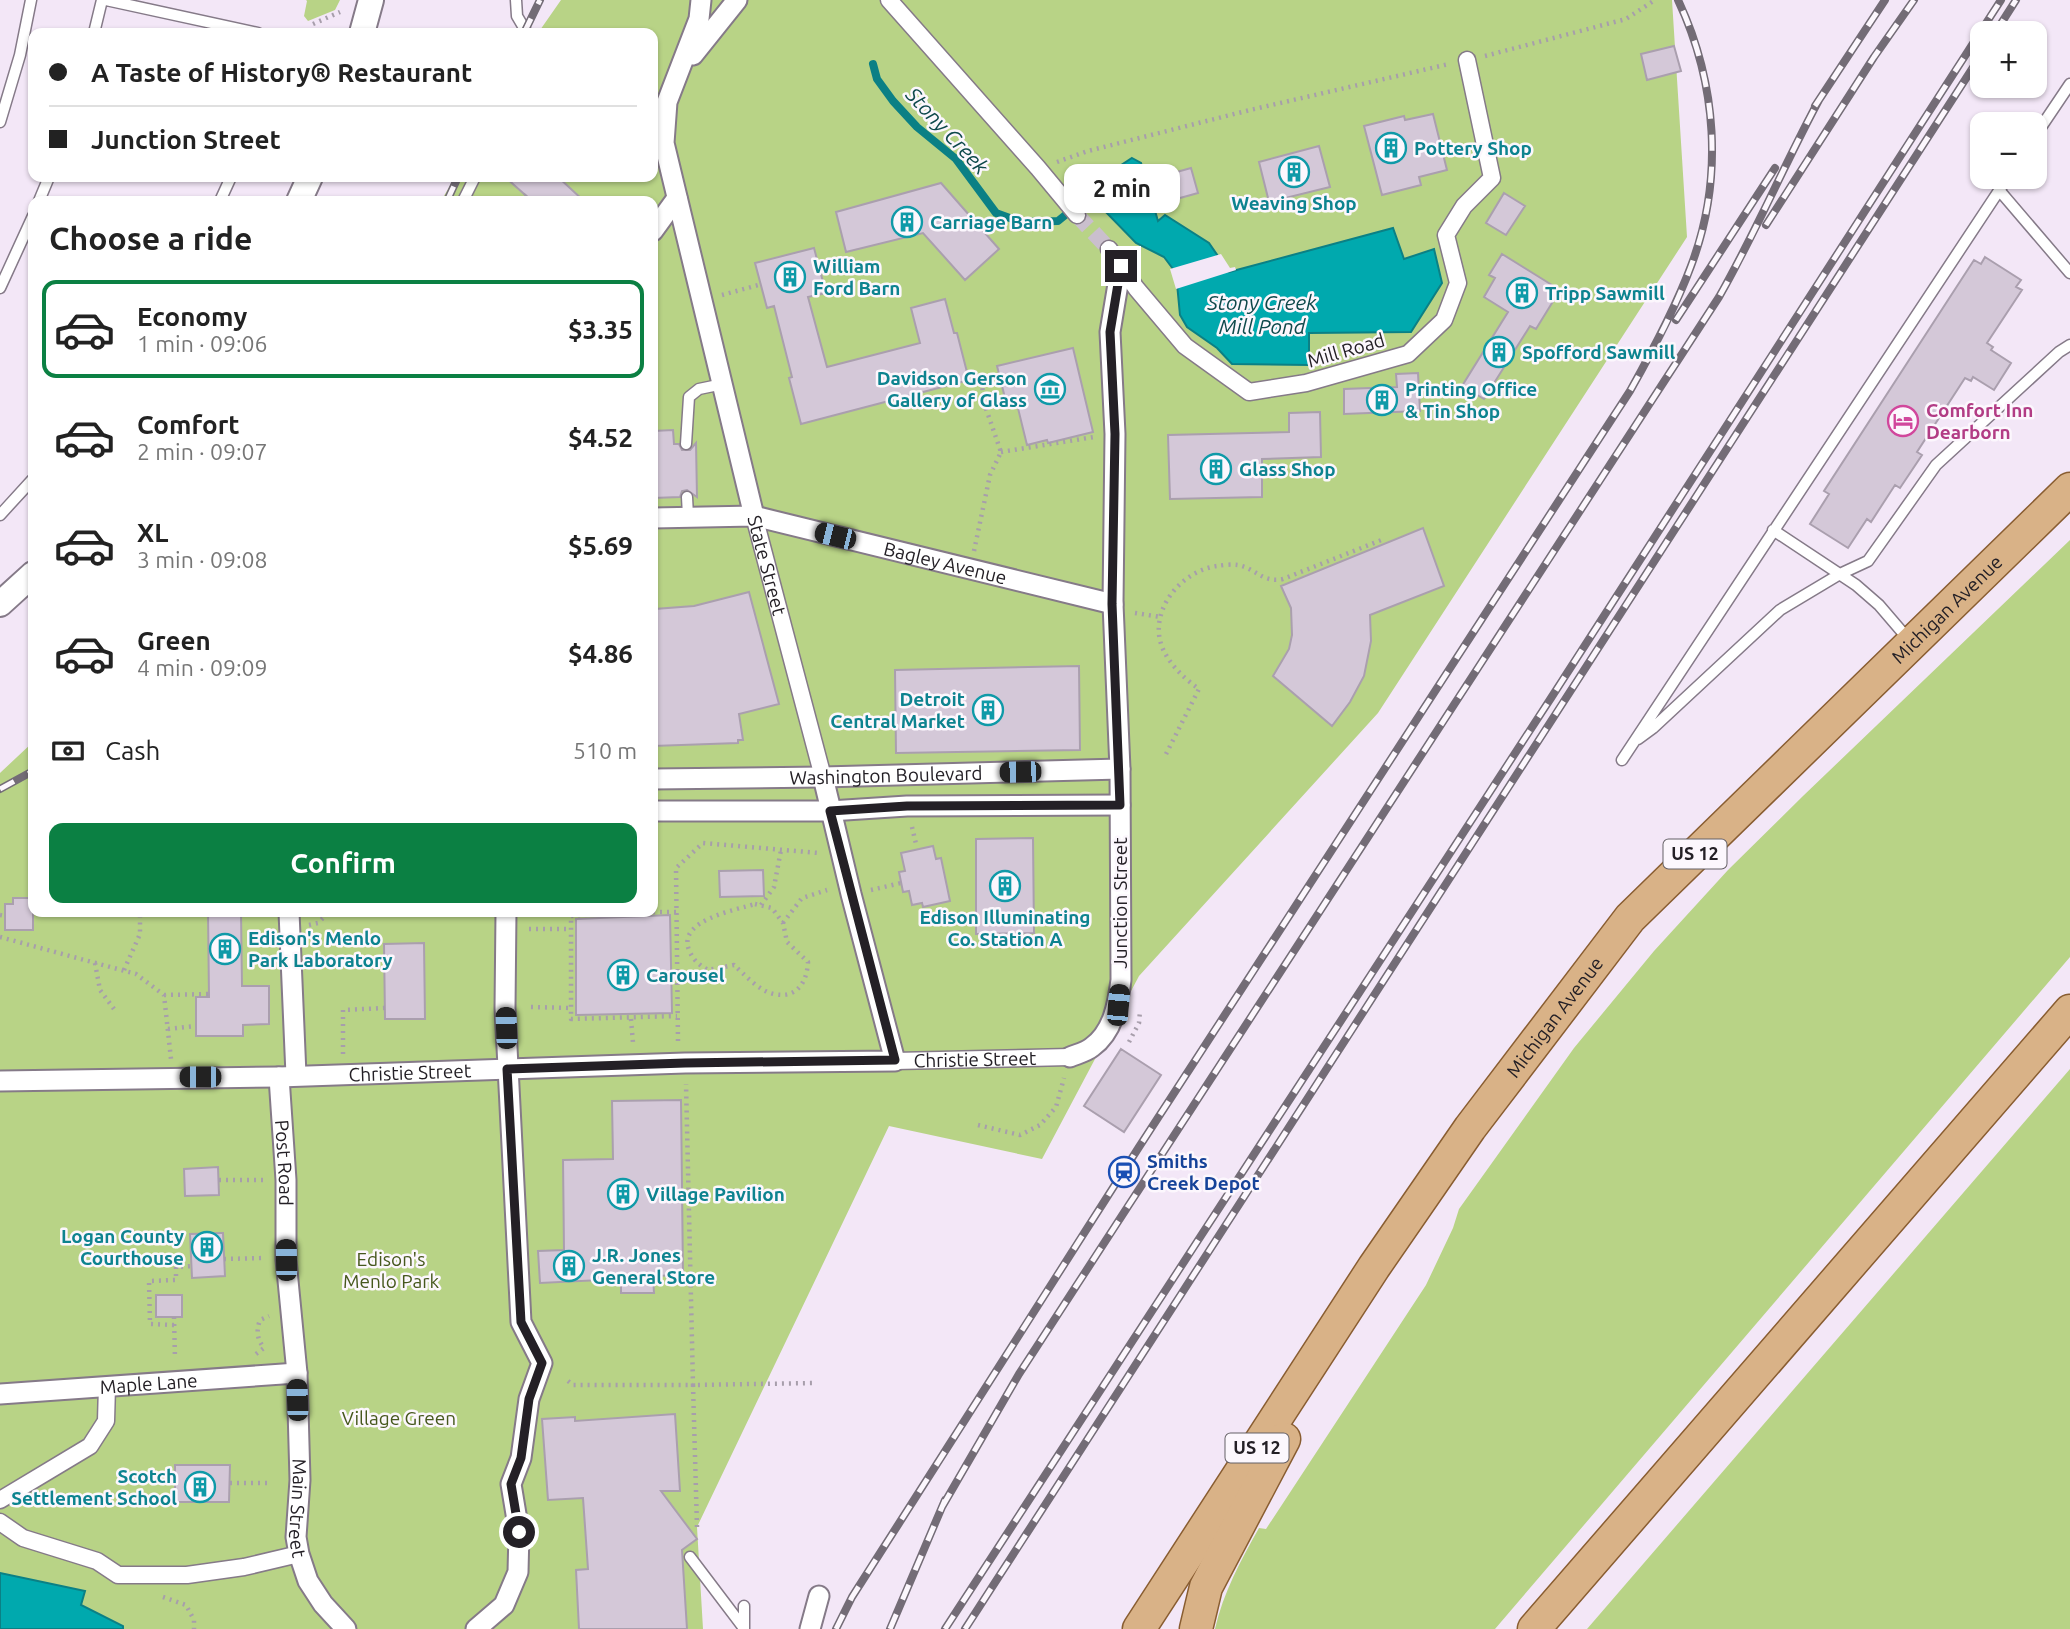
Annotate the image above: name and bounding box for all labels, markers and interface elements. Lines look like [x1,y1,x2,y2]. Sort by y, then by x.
map controls [1970,21,2047,189]
button: + [1970,21,2047,98]
text: A Taste of History® Restaurant [91,58,472,87]
water label: Stony Creek [901,81,994,179]
button: − [1970,112,2047,189]
text: Junction Street [91,125,281,154]
building icon: Pottery Shop [1374,131,1408,165]
place label: Pottery Shop [1414,137,1532,159]
building icon: Weaving Shop [1277,155,1311,189]
callout: 2 min [1063,164,1179,214]
text: 2 min [1093,176,1151,201]
place label: Weaving Shop [1231,192,1357,214]
building icon: Carriage Barn [890,205,924,239]
place label: Carriage Barn [930,211,1052,233]
text: Choose a ride [49,220,252,256]
route end [1105,250,1137,282]
place label: William Ford Barn [813,255,900,299]
building icon: William Ford Barn [773,260,807,294]
building icon: Tripp Sawmill [1505,276,1539,310]
place label: Tripp Sawmill [1545,282,1665,304]
water label: Stony Creek Mill Pond [1206,290,1317,338]
icon: car [53,298,116,361]
text: Economy [137,302,247,331]
text: $3.35 [568,315,633,344]
street label: Mill Road [1305,329,1387,371]
text: 1 min · 09:06 [137,331,268,356]
building icon: Spofford Sawmill [1482,335,1516,369]
place label: Spofford Sawmill [1522,341,1676,363]
place label: Davidson Gerson Gallery of Glass [877,367,1027,411]
museum icon: Davidson Gerson Gallery of Glass [1033,372,1067,406]
place label: Printing Office & Tin Shop [1405,378,1537,422]
building icon: Printing Office & Tin Shop [1365,383,1399,417]
place label: Comfort Inn Dearborn [1926,399,2033,443]
hotel icon: Comfort Inn Dearborn [1886,404,1920,438]
icon: car [53,406,116,469]
text: Comfort [137,410,240,439]
text: $4.52 [568,423,633,452]
text: 2 min · 09:07 [137,439,268,464]
building icon: Glass Shop [1199,452,1233,486]
place label: Glass Shop [1239,458,1336,480]
street label: State Street [743,513,791,618]
icon: car [53,514,116,577]
text: XL [137,518,168,547]
car [813,521,858,551]
text: $5.69 [568,531,633,560]
street label: Bagley Avenue [882,537,1009,589]
text: 3 min · 09:08 [137,547,268,572]
street label: Michigan Avenue [1887,550,2007,668]
icon: car [53,622,116,685]
text: Green [137,626,211,655]
text: $4.86 [568,639,633,668]
text: 4 min · 09:09 [137,655,268,680]
place label: Detroit Central Market [830,688,965,732]
building icon: Detroit Central Market [971,693,1005,727]
icon: cash [49,732,87,770]
text: Cash [105,736,160,765]
text: 510 m [573,738,637,763]
car [999,761,1042,783]
street label: Washington Boulevard [789,762,983,788]
button: Confirm [49,823,637,903]
street label: Junction Street [1109,837,1131,969]
road number: US 12 [1664,840,1726,868]
building icon: Edison Illuminating Co. Station A [988,869,1022,903]
place label: Edison Illuminating Co. Station A [920,906,1091,950]
place label: Edison's Menlo Park Laboratory [248,927,393,971]
building icon: Edison's Menlo Park Laboratory [208,932,242,966]
street label: Michigan Avenue [1502,953,1607,1082]
building icon: Carousel [606,958,640,992]
place label: Carousel [646,964,725,986]
car [1106,983,1131,1027]
car [495,1007,518,1049]
street label: Christie Street [913,1047,1037,1072]
street label: Christie Street [348,1059,472,1086]
car [180,1067,222,1088]
street label: Post Road [271,1119,297,1206]
place label: Smiths Creek Depot [1147,1150,1260,1194]
station icon: Smiths Creek Depot [1107,1155,1141,1189]
building icon: Village Pavilion [606,1177,640,1211]
place label: Village Pavilion [646,1183,785,1205]
place label: Logan County Courthouse [61,1225,184,1269]
building icon: Logan County Courthouse [190,1230,224,1264]
car [276,1239,297,1281]
place label: J.R. Jones General Store [592,1244,715,1288]
park label: Edison's Menlo Park [343,1248,439,1292]
building icon: J.R. Jones General Store [552,1249,586,1283]
street label: Maple Lane [99,1369,198,1398]
car [286,1379,309,1421]
park label: Village Green [342,1407,456,1429]
road number: US 12 [1226,1434,1288,1462]
street label: Main Street [285,1458,311,1560]
place label: Scotch Settlement School [11,1465,177,1509]
building icon: Scotch Settlement School [183,1470,217,1504]
route start [503,1516,535,1548]

